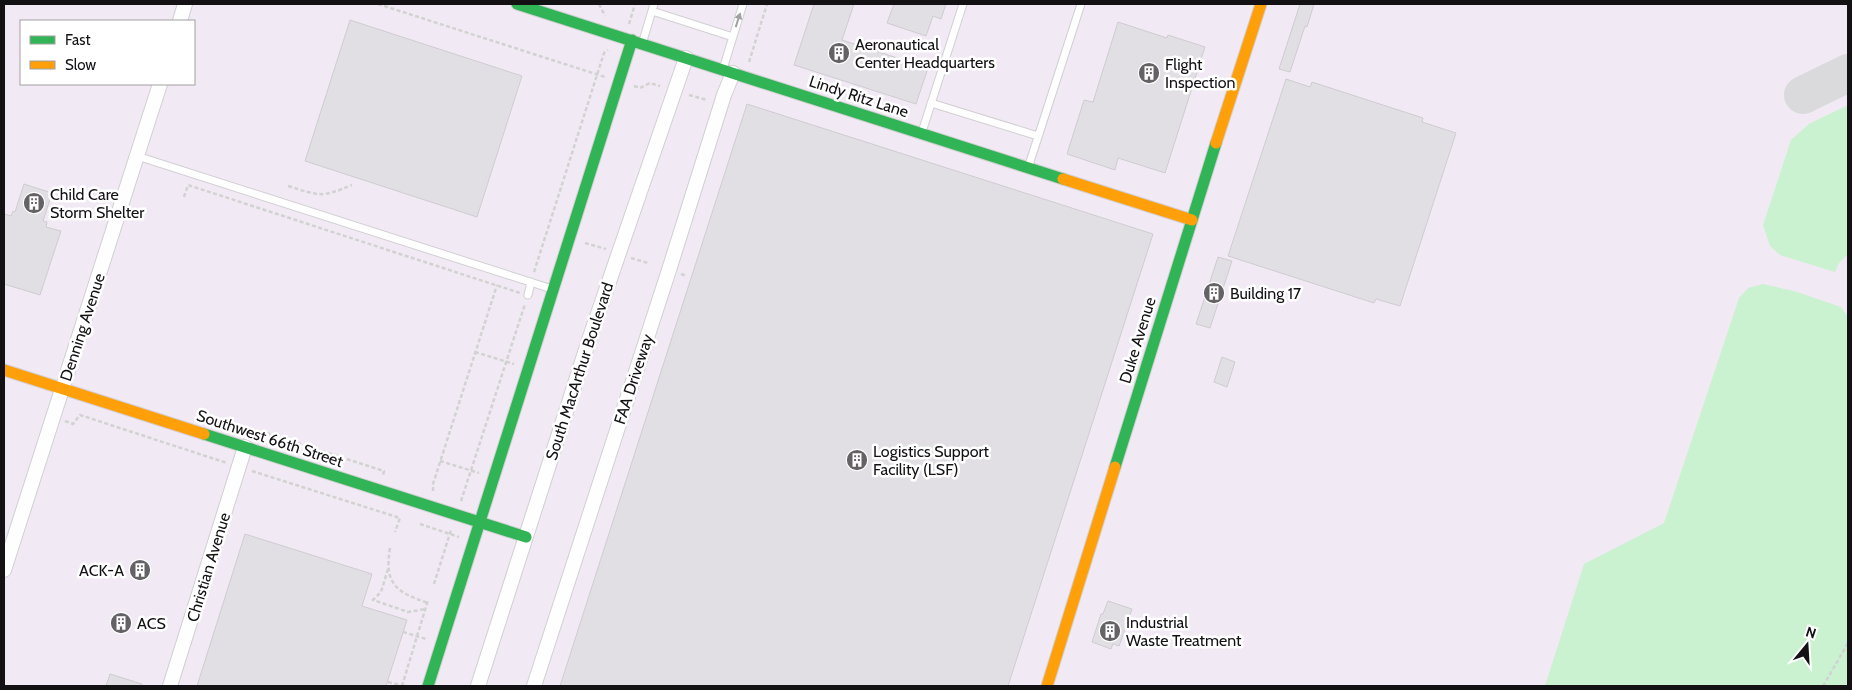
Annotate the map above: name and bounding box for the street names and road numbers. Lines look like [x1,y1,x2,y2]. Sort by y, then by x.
street label: Lindy Ritz Lane [807,71,911,121]
street label: Denning Avenue [56,271,109,383]
street label: South MacArthur Boulevard [542,280,617,462]
street label: Duke Avenue [1115,295,1160,386]
street label: FAA Driveway [610,332,657,427]
street label: Southwest 66th Street [194,406,346,471]
street label: Christian Avenue [183,510,234,624]

